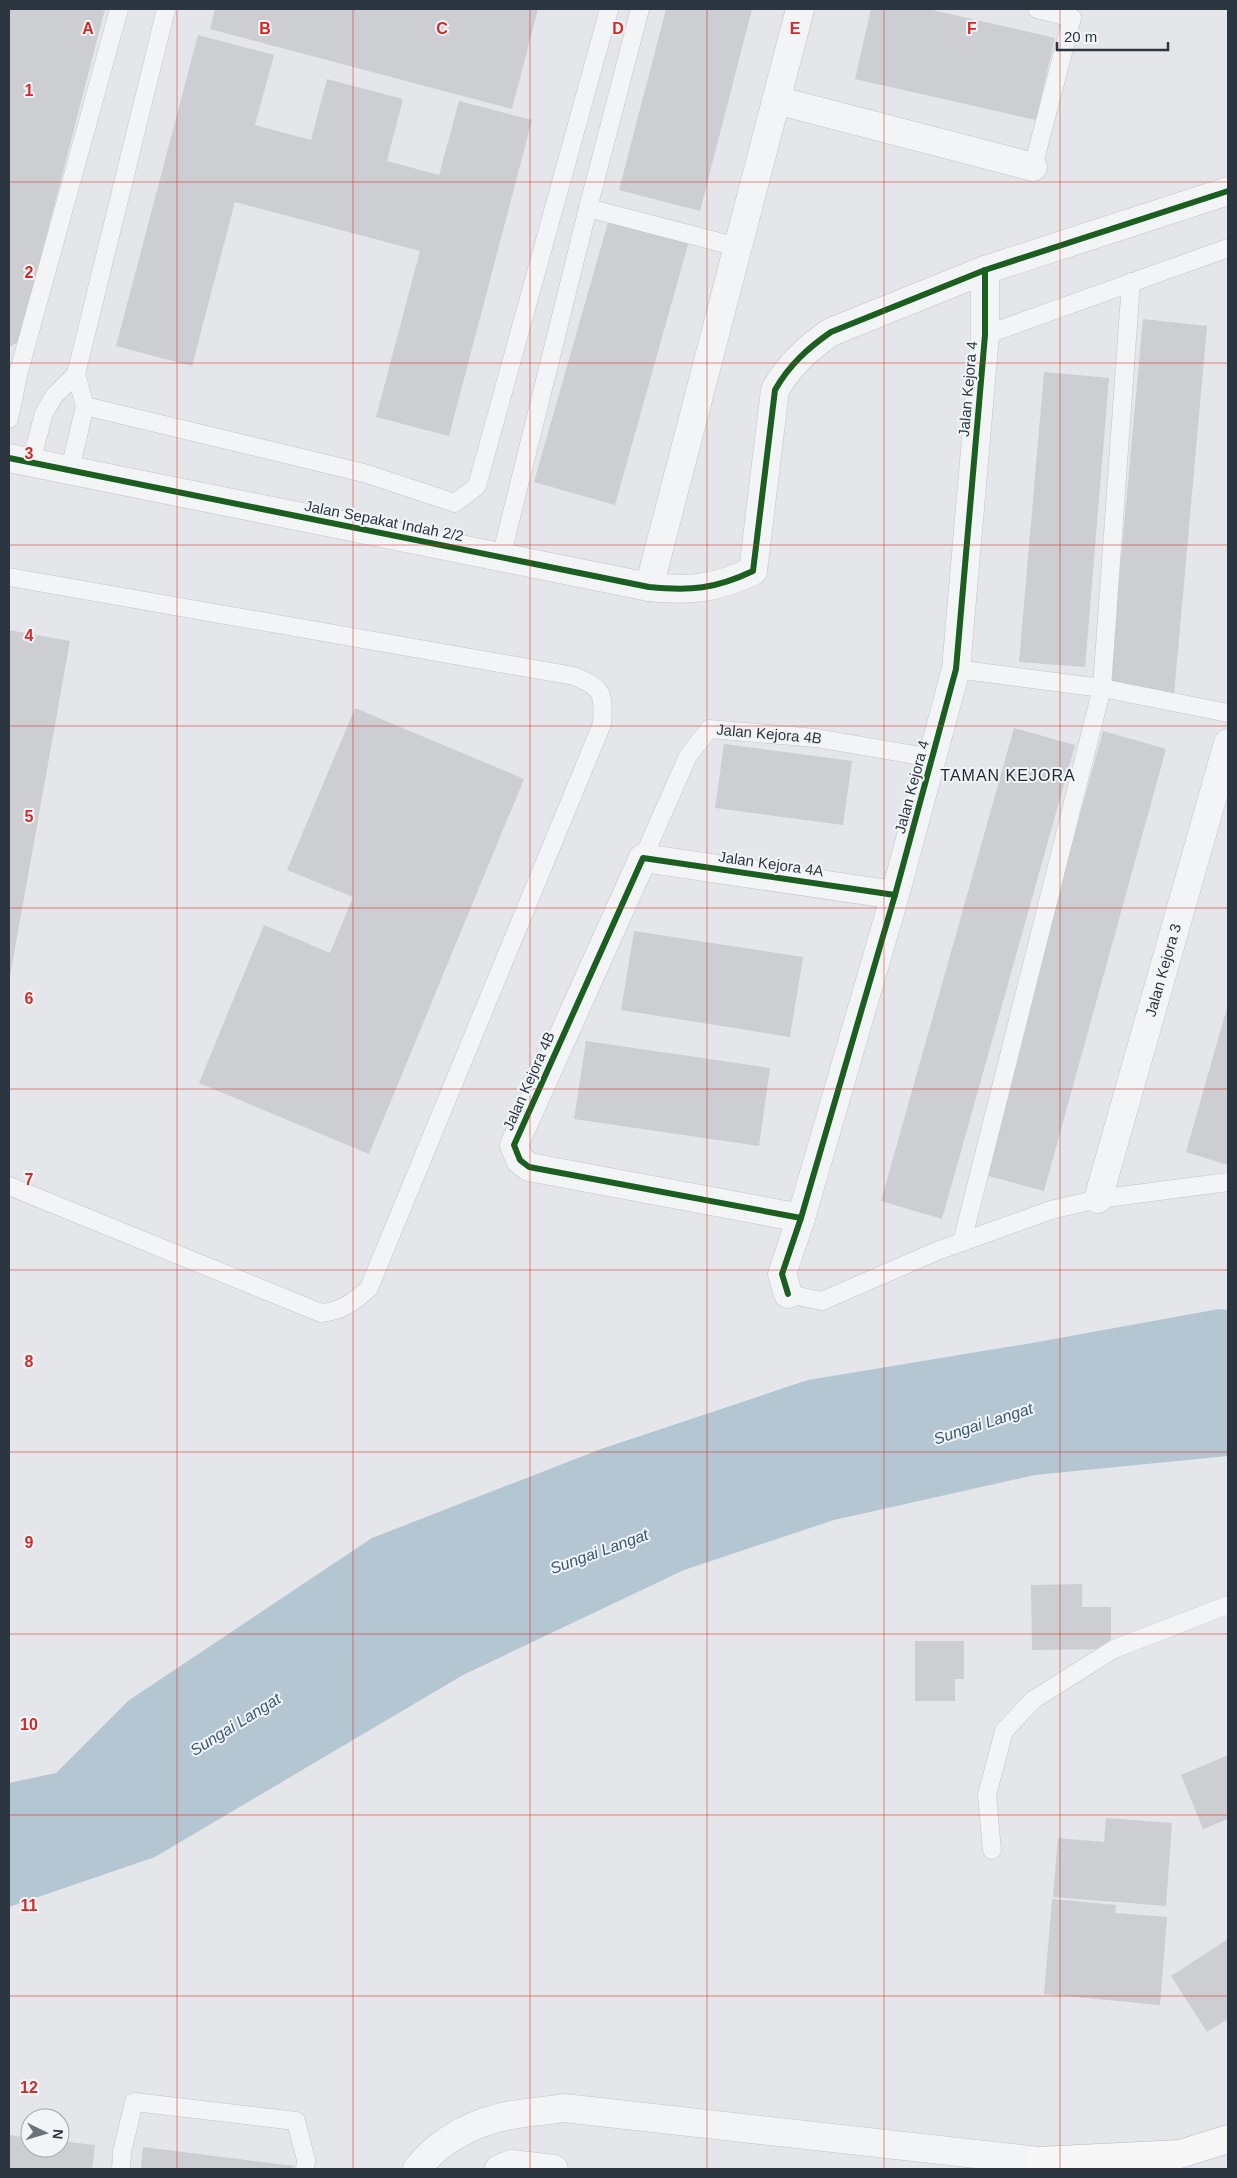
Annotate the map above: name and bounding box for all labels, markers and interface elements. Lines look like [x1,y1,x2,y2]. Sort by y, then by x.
text: A [82,20,94,37]
text: B [259,20,271,37]
text: C [436,20,448,37]
text: D [612,20,624,37]
text: E [790,20,801,37]
text: F [967,20,977,37]
scale bar [1057,20,1168,52]
text: 20 m [1064,28,1097,45]
text: 1 [25,82,34,99]
text: 2 [25,264,34,281]
street label: Jalan Kejora 4 [955,340,980,437]
text: 3 [25,445,34,462]
street label: Jalan Sepakat Indah 2/2 [303,497,465,544]
text: 4 [25,627,34,644]
street label: Jalan Kejora 4B [716,721,823,747]
street label: Jalan Kejora 4 [891,738,932,835]
district label: TAMAN KEJORA [940,767,1076,784]
text: 5 [25,808,34,825]
street label: Jalan Kejora 4A [717,848,825,879]
street label: Jalan Kejora 3 [1141,922,1184,1018]
text: 6 [25,990,34,1007]
street label: Jalan Kejora 4B [499,1029,558,1133]
text: 7 [25,1171,34,1188]
text: 8 [25,1353,34,1370]
water label: Sungai Langat [931,1399,1035,1448]
water label: Sungai Langat [548,1526,651,1577]
text: 9 [25,1534,34,1551]
water label: Sungai Langat [187,1690,284,1759]
text: 10 [20,1716,38,1733]
text: 11 [21,1897,38,1914]
text: 12 [20,2079,38,2096]
north arrow [20,2108,70,2158]
text: N [50,2128,66,2140]

